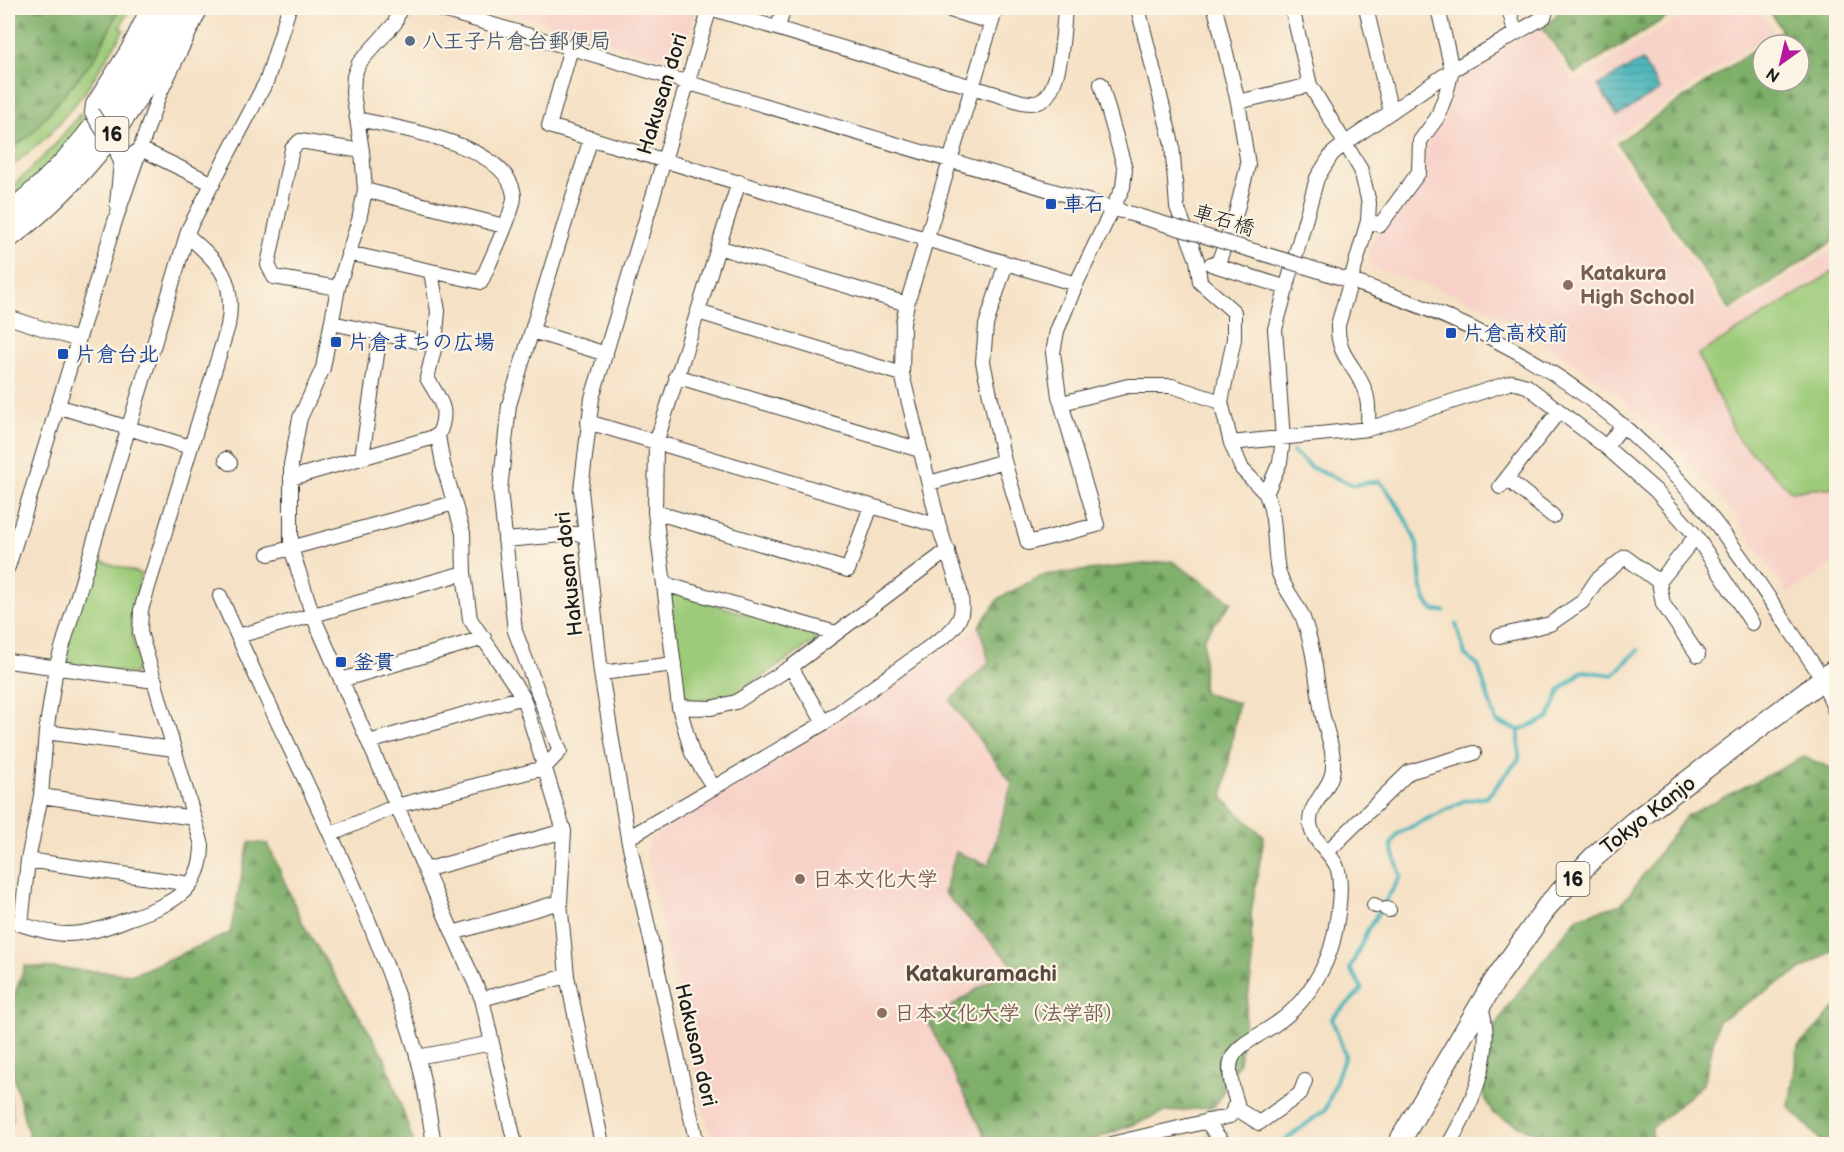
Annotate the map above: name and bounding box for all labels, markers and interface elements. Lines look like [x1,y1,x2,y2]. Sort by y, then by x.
place label: 八王子片倉台郵便局 [422,29,611,54]
street label: Hakusan dori [632,31,693,158]
north arrow [1751,33,1811,93]
marker: 八王子片倉台郵便局 [403,34,417,48]
text: N [1763,63,1784,85]
road number: 16 [96,117,128,151]
place label: 車石 [1063,192,1105,217]
marker: 車石 [1044,197,1058,211]
street label: 車石橋 [1190,199,1258,242]
place label: Katakura High School [1580,261,1695,310]
marker: Katakura High School [1561,278,1575,292]
place label: 片倉高校前 [1463,321,1568,346]
marker: 片倉高校前 [1444,326,1458,340]
place label: 片倉まちの広場 [348,330,495,355]
marker: 片倉まちの広場 [329,335,343,349]
place label: 片倉台北 [75,342,159,367]
marker: 片倉台北 [56,347,70,361]
street label: Hakusan dori [551,510,588,638]
place label: 釜貫 [353,650,395,675]
marker: 釜貫 [334,655,348,669]
street label: Tokyo Kanjo [1596,771,1701,860]
road number: 16 [1556,862,1590,896]
place label: 日本文化大学 [812,867,938,892]
marker: 日本文化大学 [793,872,807,886]
district label: Katakuramachi [905,961,1057,988]
street label: Hakusan dori [669,981,722,1109]
place label: 日本文化大学（法学部） [894,1001,1125,1026]
marker: 日本文化大学（法学部） [875,1006,889,1020]

